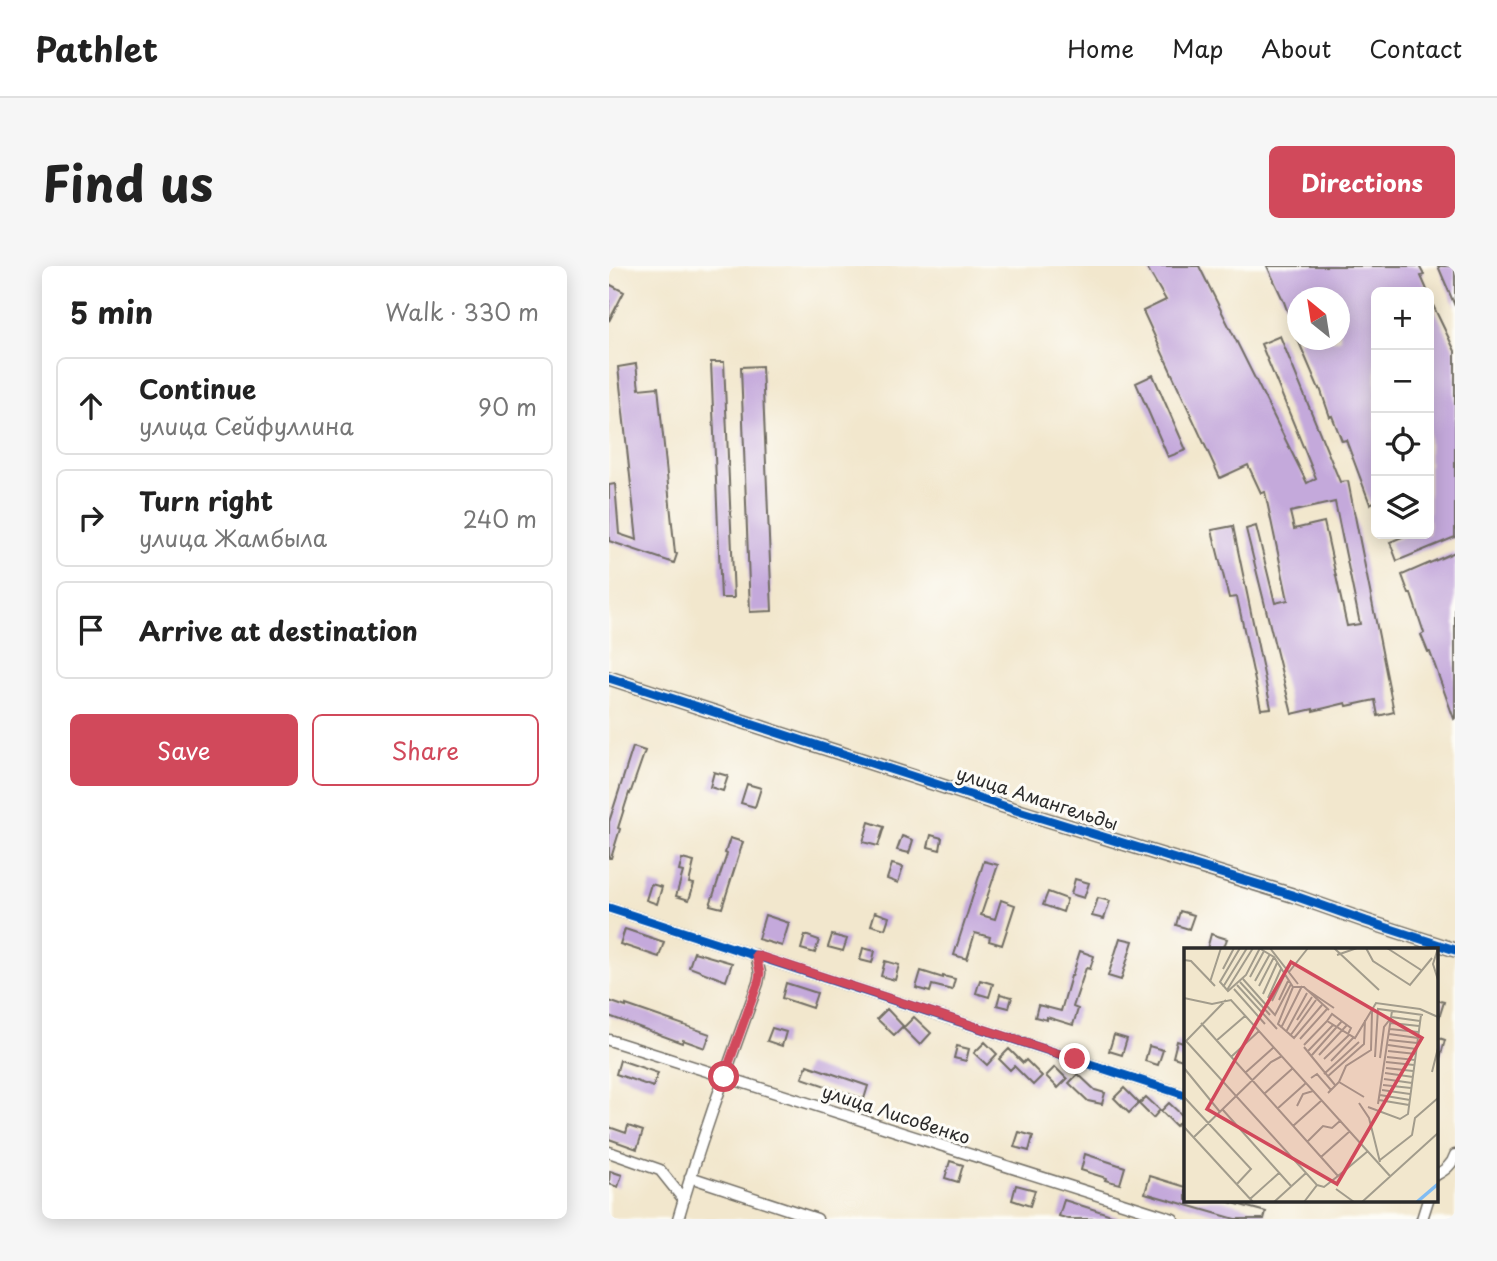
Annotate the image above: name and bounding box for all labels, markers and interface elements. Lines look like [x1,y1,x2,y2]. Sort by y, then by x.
text: Pathlet [35,23,158,73]
text: Home [1067,30,1134,66]
text: Map [1172,30,1223,66]
text: About [1261,30,1331,66]
text: Contact [1369,30,1462,66]
text: Find us [42,145,213,219]
button: Directions [1269,146,1455,218]
north arrow [1287,287,1350,350]
map controls [1371,287,1434,539]
button: + [1371,287,1434,350]
text: 5 min [70,289,153,334]
text: Walk · 330 m [385,294,539,329]
button: − [1371,350,1434,413]
text: Continue [139,369,256,408]
icon: ahead [72,387,110,425]
text: 90 m [478,389,537,424]
text: улица Сейфуллина [139,408,354,443]
button: locate [1371,413,1434,476]
button: layers [1371,476,1434,539]
text: Turn right [139,481,273,520]
icon: right [72,499,110,537]
text: 240 m [463,501,537,536]
text: улица Жамбыла [139,520,327,555]
icon: arrive [72,611,110,649]
text: Arrive at destination [139,611,418,650]
button: Save [70,714,298,786]
button: Share [312,714,539,786]
street label: улица Амангельды [953,759,1122,836]
inset map [1184,948,1437,1202]
route end [1059,1043,1090,1074]
route start [708,1061,739,1092]
street label: улица Лисовенко [819,1077,974,1150]

